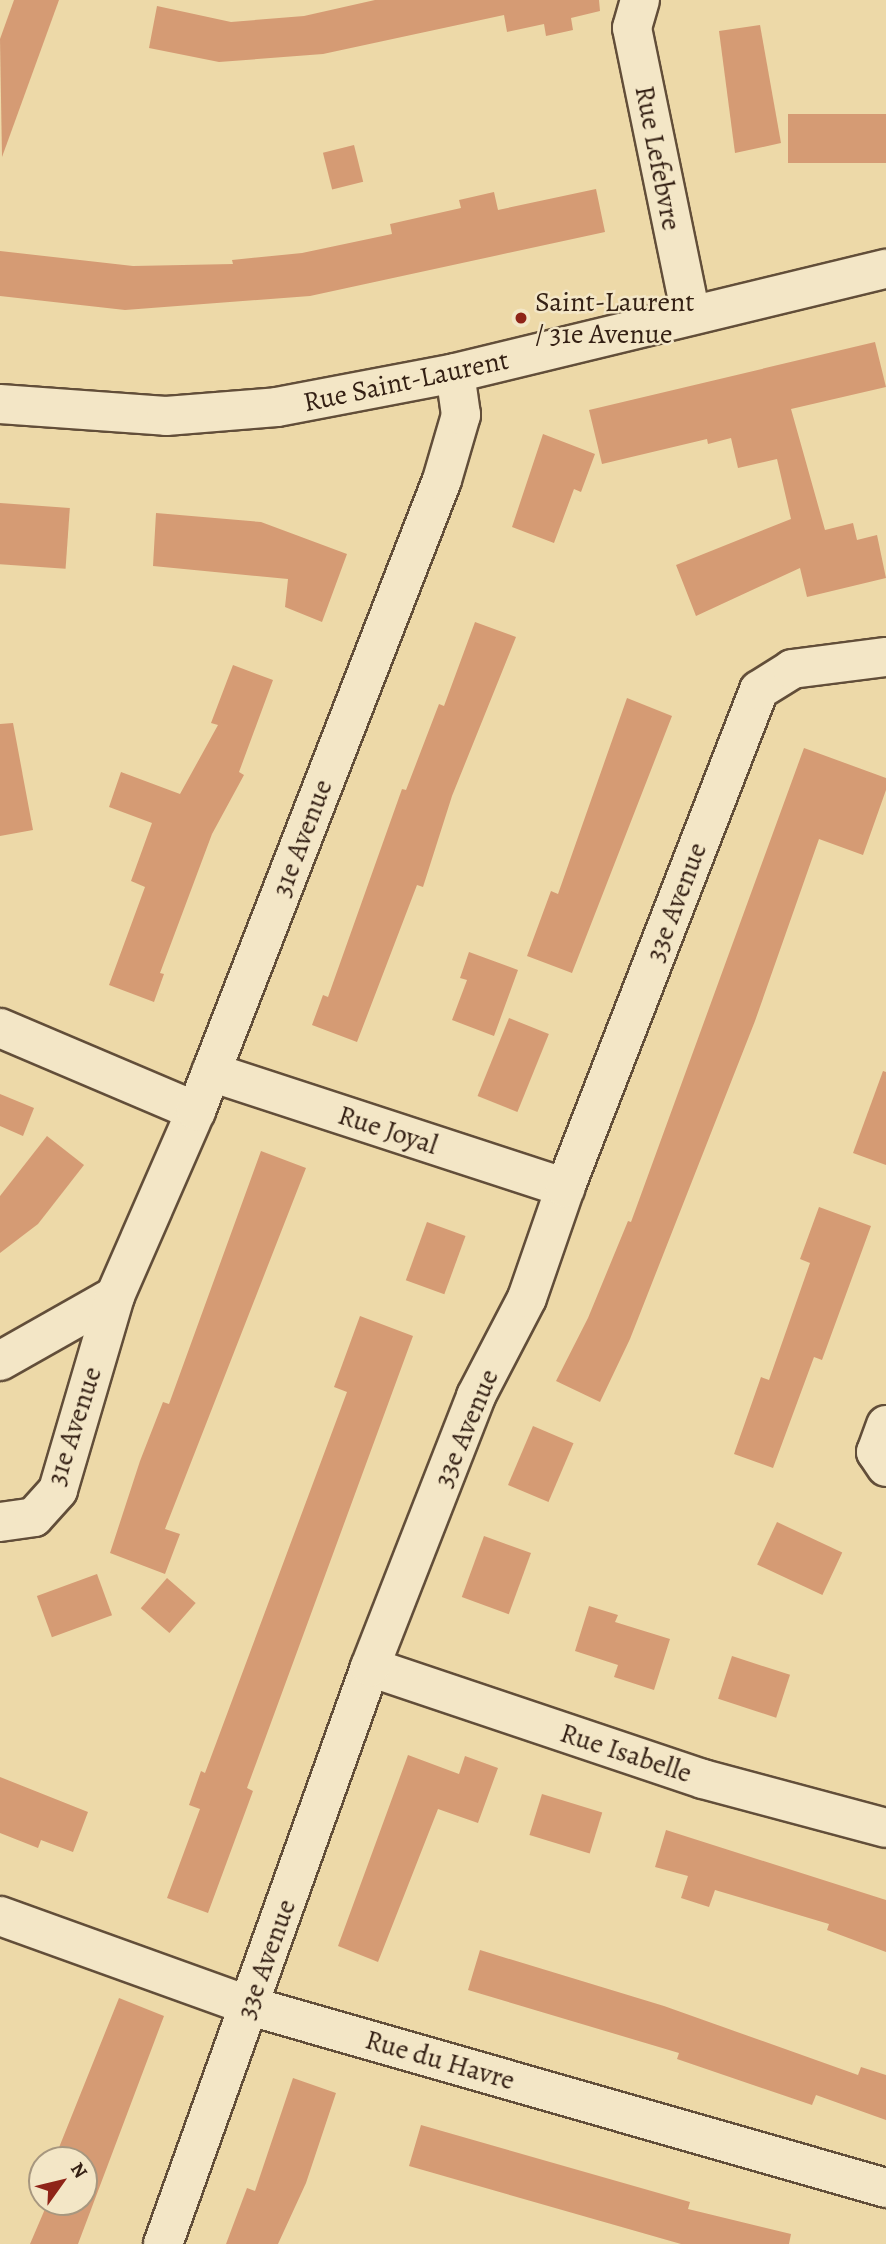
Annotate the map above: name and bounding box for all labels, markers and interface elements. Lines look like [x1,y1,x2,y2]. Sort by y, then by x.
street label: Rue Lefebvre [628,83,688,233]
place label: Saint-Laurent / 31e Avenue [535,285,695,351]
marker: Saint-Laurent / 31e Avenue [513,310,529,326]
street label: Rue Saint-Laurent [300,343,512,419]
street label: 31e Avenue [264,775,340,901]
street label: 33e Avenue [638,838,714,966]
street label: Rue Joyal [334,1098,442,1162]
street label: 31e Avenue [39,1362,109,1490]
street label: 33e Avenue [426,1364,506,1492]
street label: Rue Isabelle [556,1716,696,1790]
street label: 33e Avenue [229,1895,303,2023]
street label: Rue du Havre [361,2023,519,2097]
north arrow [28,2146,98,2216]
text: N [64,2157,93,2183]

